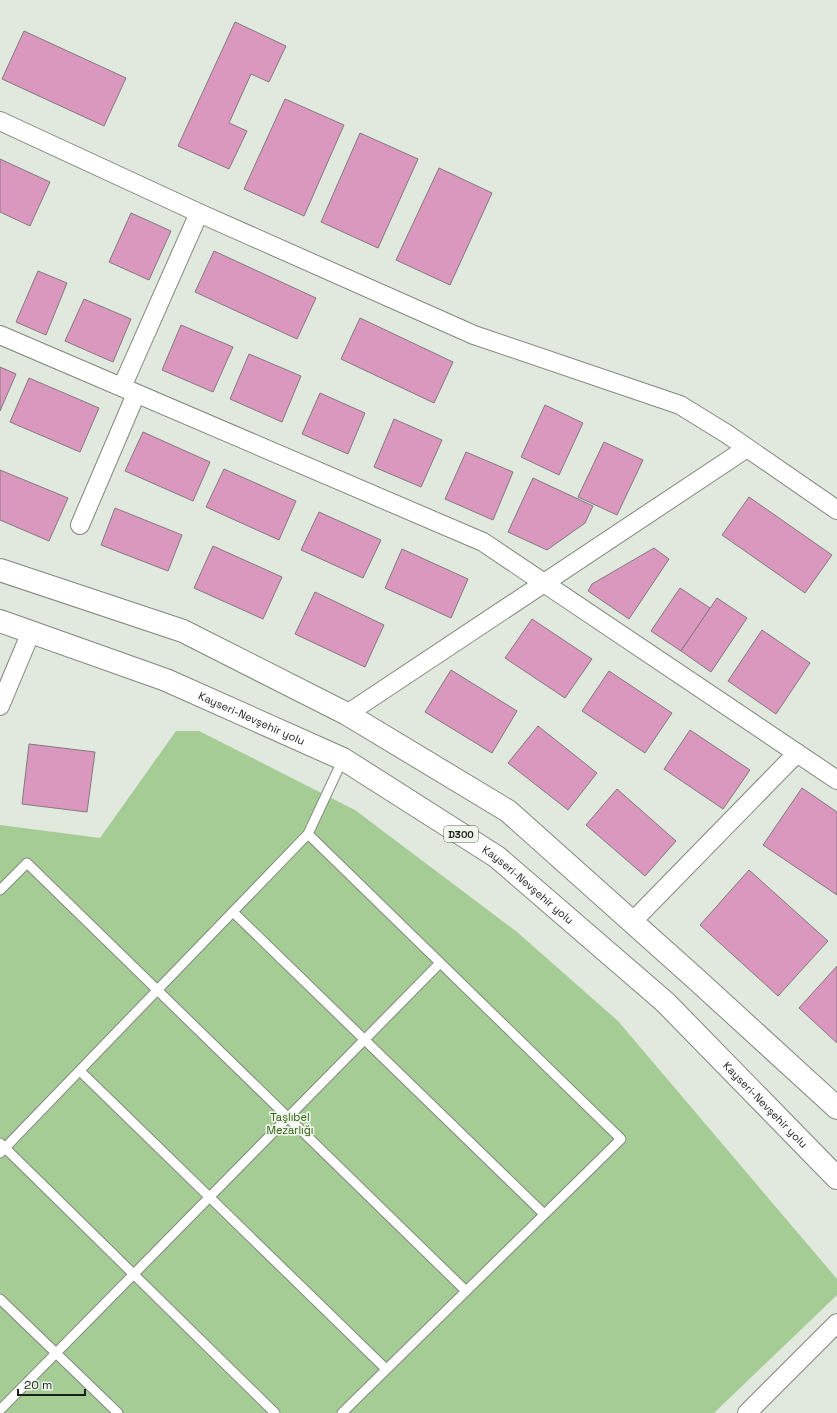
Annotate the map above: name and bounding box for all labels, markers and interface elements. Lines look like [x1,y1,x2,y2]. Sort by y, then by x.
street label: Kayseri-Nevşehir yolu [196,688,307,748]
road number: D300 [444,826,478,842]
street label: Kayseri-Nevşehir yolu [480,842,576,927]
street label: Kayseri-Nevşehir yolu [720,1059,811,1151]
park label: Taşlıbel Mezarlığı [266,1110,314,1137]
scale bar [18,1371,85,1397]
text: 20 m [24,1377,52,1393]

